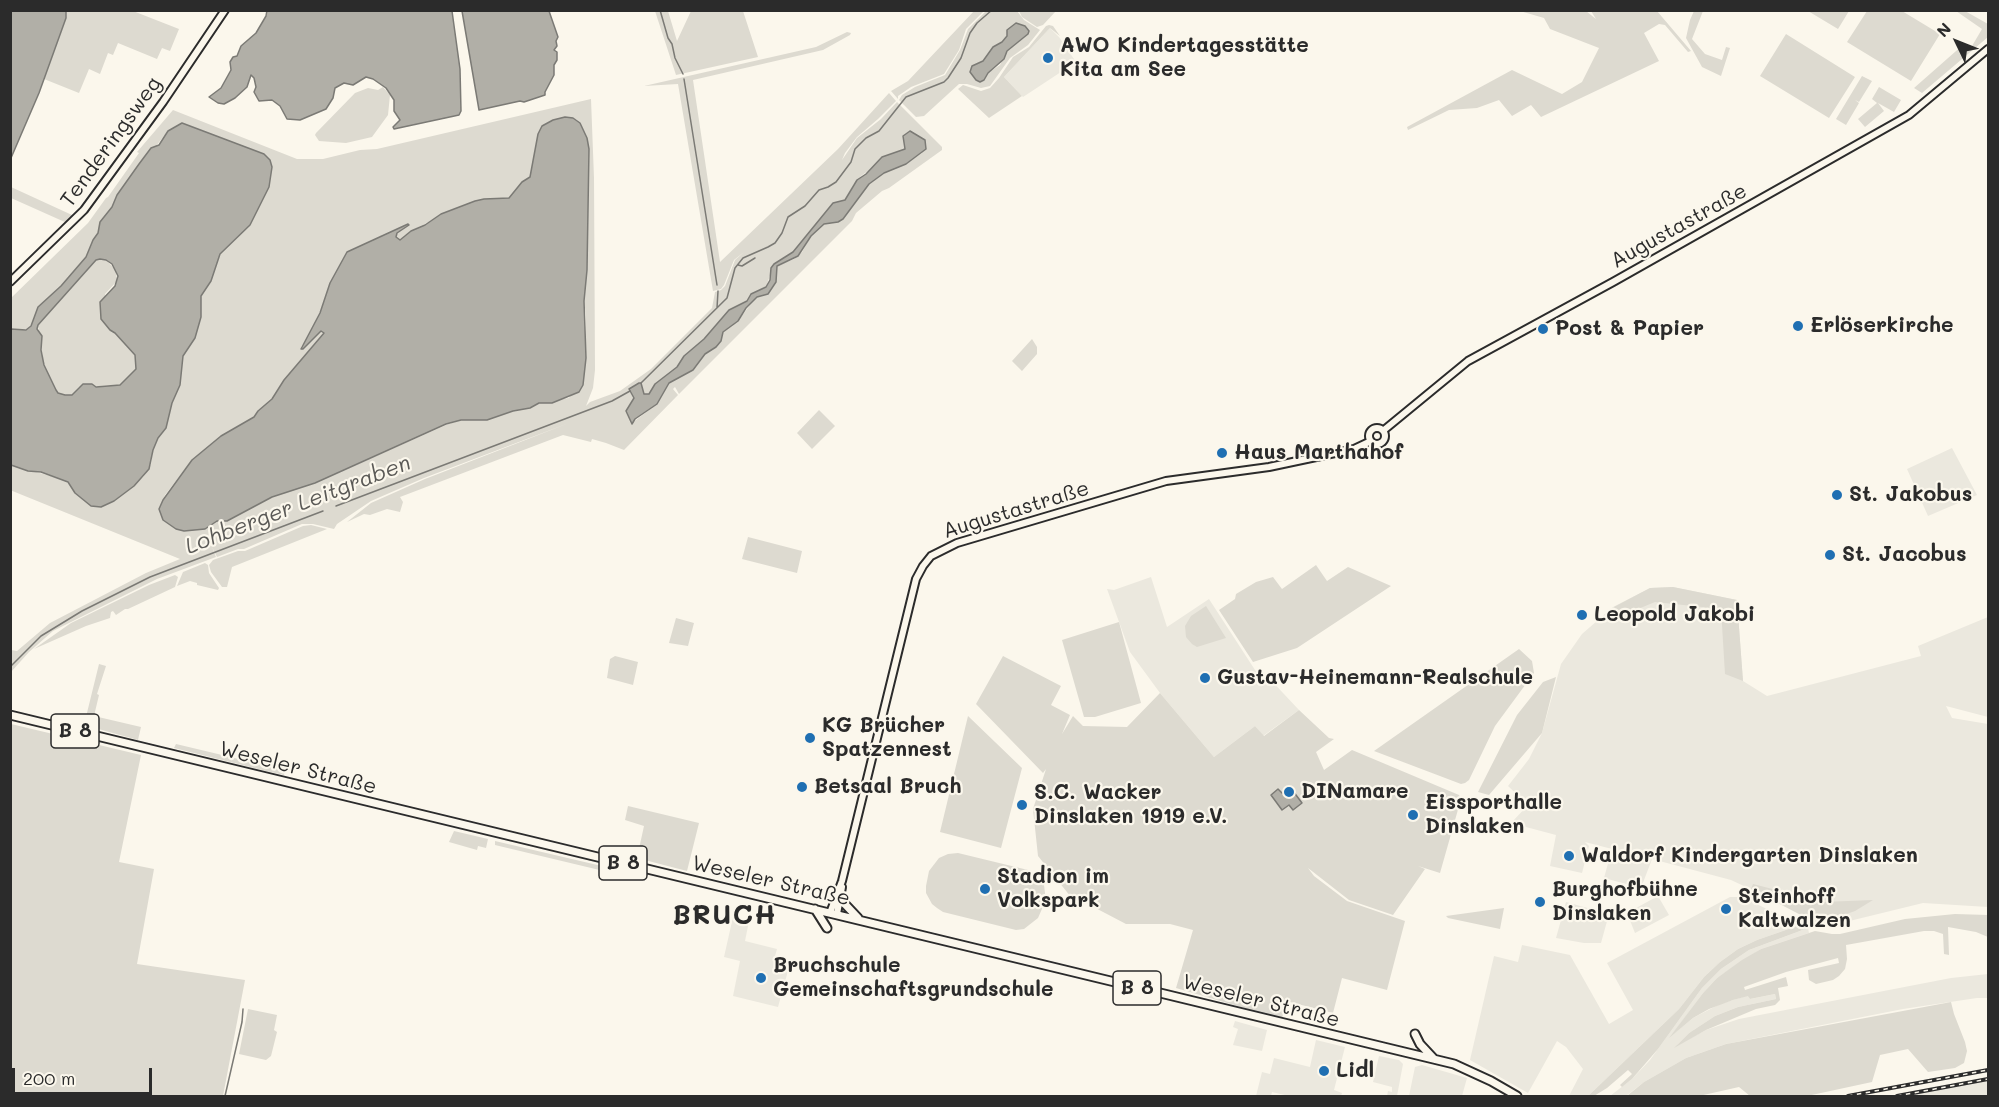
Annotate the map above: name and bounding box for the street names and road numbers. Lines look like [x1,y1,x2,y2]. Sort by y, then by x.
street label: Tenderingsweg [55,72,167,212]
street label: Augustastraße [1607,178,1751,274]
street label: Augustastraße [940,476,1092,544]
road number: B 8 [51,714,99,748]
street label: Weseler Straße [217,736,379,800]
road number: B 8 [599,846,647,880]
street label: Weseler Straße [690,851,852,911]
street label: Weseler Straße [1180,969,1342,1033]
road number: B 8 [1113,971,1161,1005]

